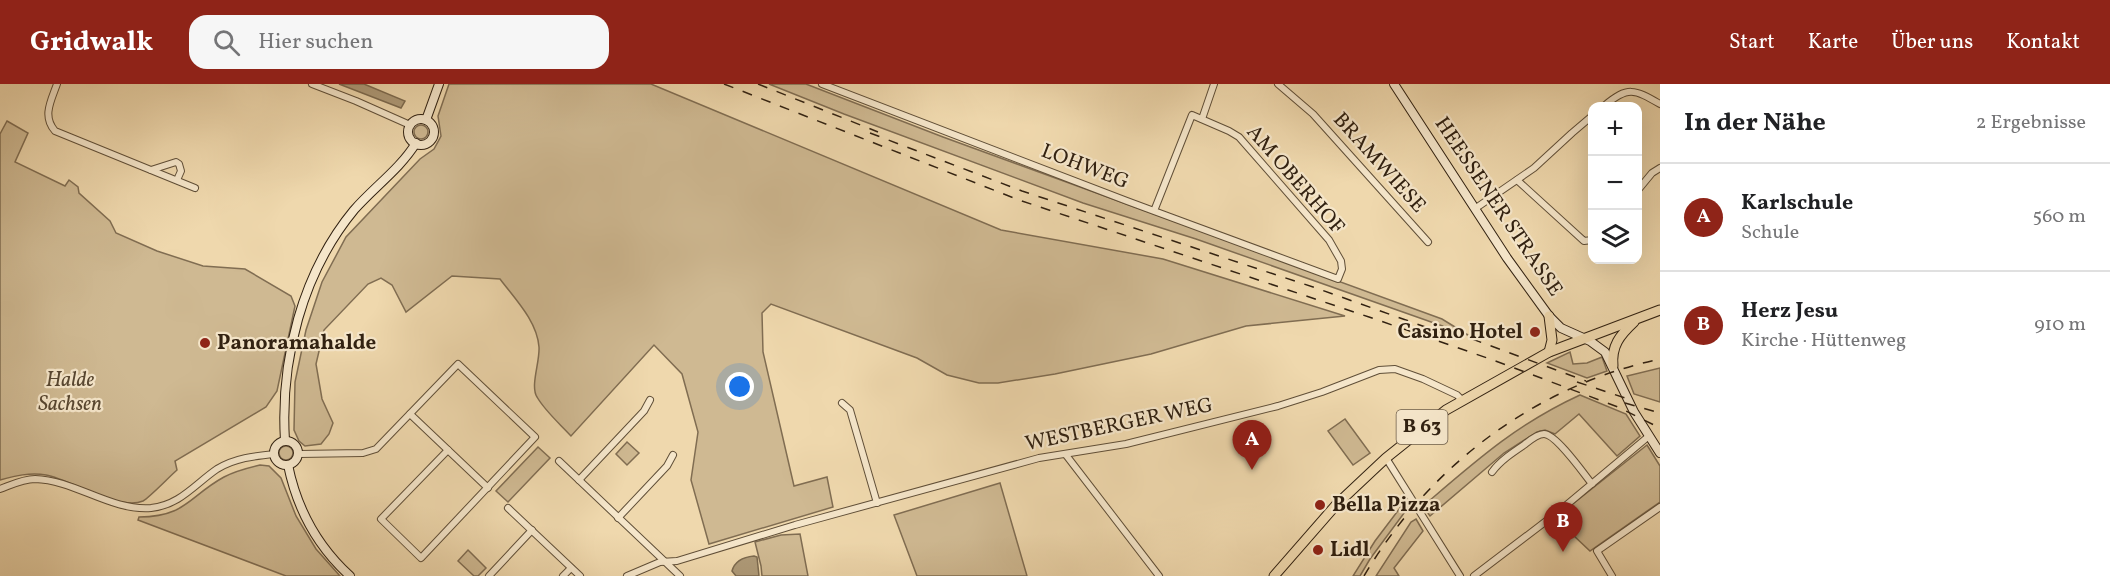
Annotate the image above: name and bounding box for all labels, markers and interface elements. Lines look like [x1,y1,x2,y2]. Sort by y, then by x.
search box [189,15,609,69]
text: Gridwalk [30,23,153,62]
icon: search [210,26,243,59]
text: Hier suchen [258,27,373,58]
text: Start [1729,28,1775,57]
text: Karte [1808,28,1858,57]
text: Über uns [1891,28,1973,57]
text: Kontakt [2006,28,2080,57]
map controls [1588,102,1642,264]
button: + [1588,102,1642,156]
text: In der Nähe [1684,105,1826,141]
street label: BRAMWIESE [1326,106,1432,220]
text: 2 Ergebnisse [1976,109,2086,137]
street label: HEESSENER STRASSE [1427,111,1569,303]
street label: AM OBERHOF [1239,119,1351,241]
street label: LOHWEG [1037,137,1133,197]
button: − [1588,156,1642,210]
text: Karlschule [1741,188,1853,219]
text: A [1696,203,1711,231]
text: 560 m [2033,203,2086,231]
button: layers [1588,210,1642,264]
text: Schule [1741,219,1799,247]
text: Herz Jesu [1741,296,1838,327]
text: B [1697,311,1710,339]
text: 910 m [2034,311,2086,339]
place label: Casino Hotel [1397,318,1523,347]
marker: Casino Hotel [1528,325,1542,339]
text: Kirche · Hüttenweg [1741,327,1906,355]
place label: Panoramahalde [217,329,376,358]
marker: Panoramahalde [198,336,212,350]
park label: Halde Sachsen [38,366,102,419]
your location [725,372,754,401]
street label: WESTBERGER WEG [1022,391,1216,459]
road number: B 63 [1396,410,1448,444]
pin: A [1232,420,1272,470]
place label: Bella Pizza [1332,491,1440,520]
marker: Bella Pizza [1313,498,1327,512]
pin: B [1544,502,1582,552]
place label: Lidl [1330,536,1370,565]
marker: Lidl [1311,543,1325,557]

